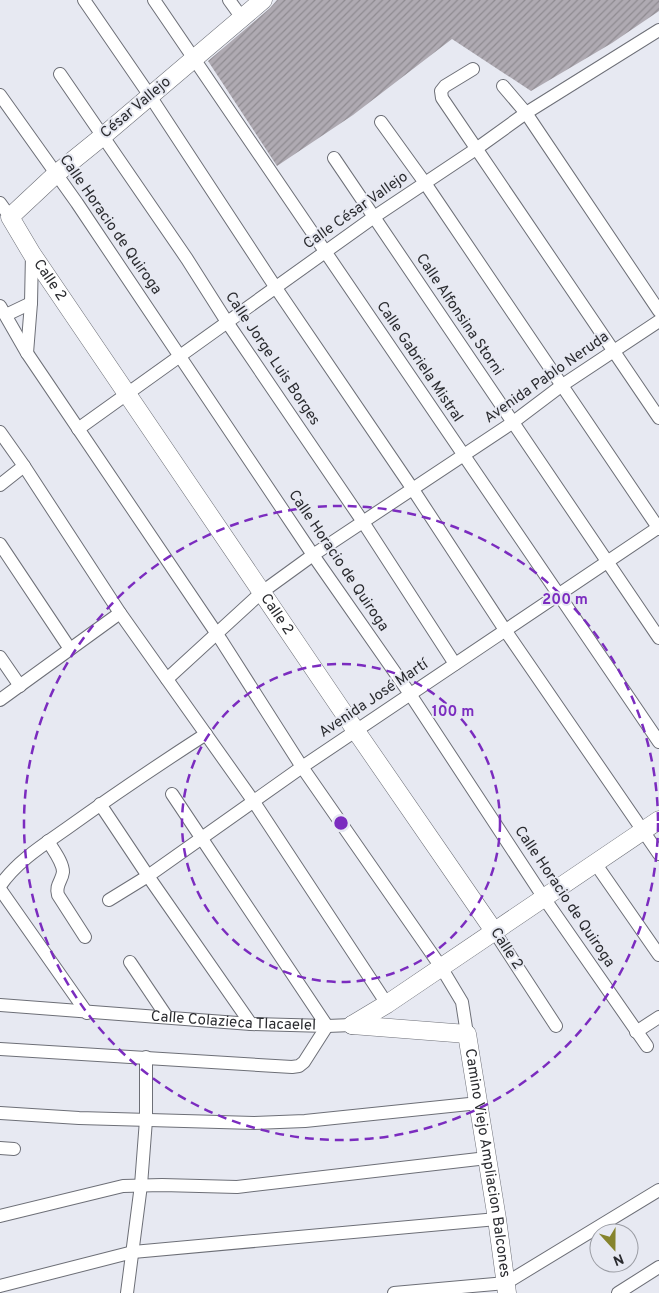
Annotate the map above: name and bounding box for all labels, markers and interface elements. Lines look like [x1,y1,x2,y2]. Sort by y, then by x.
street label: César Vallejo [97,73,175,143]
street label: Calle Horacio de Quiroga [54,151,166,299]
street label: Calle César Vallejo [300,168,412,254]
street label: Calle Alfonsina Storni [411,250,507,380]
street label: Calle 2 [29,256,71,305]
street label: Calle Jorge Luis Borges [220,289,324,429]
street label: Calle Gabriela Mistral [371,298,467,426]
street label: Avenida Pablo Neruda [481,328,613,428]
street label: Calle Horacio de Quiroga [284,487,392,635]
street label: Calle 2 [256,590,298,639]
text: 200 m [542,591,588,610]
street label: Avenida José Martí [316,655,433,743]
text: 100 m [432,703,474,722]
centre of rings [332,814,350,832]
street label: Calle Horacio de Quiroga [510,823,618,971]
street label: Calle 2 [485,924,527,974]
street label: Calle Colazieca Tlacaelel [150,1007,316,1035]
street label: Camino Viejo Ampliacion Balcones [460,1047,514,1279]
north arrow [589,1223,639,1273]
text: N [610,1249,626,1268]

